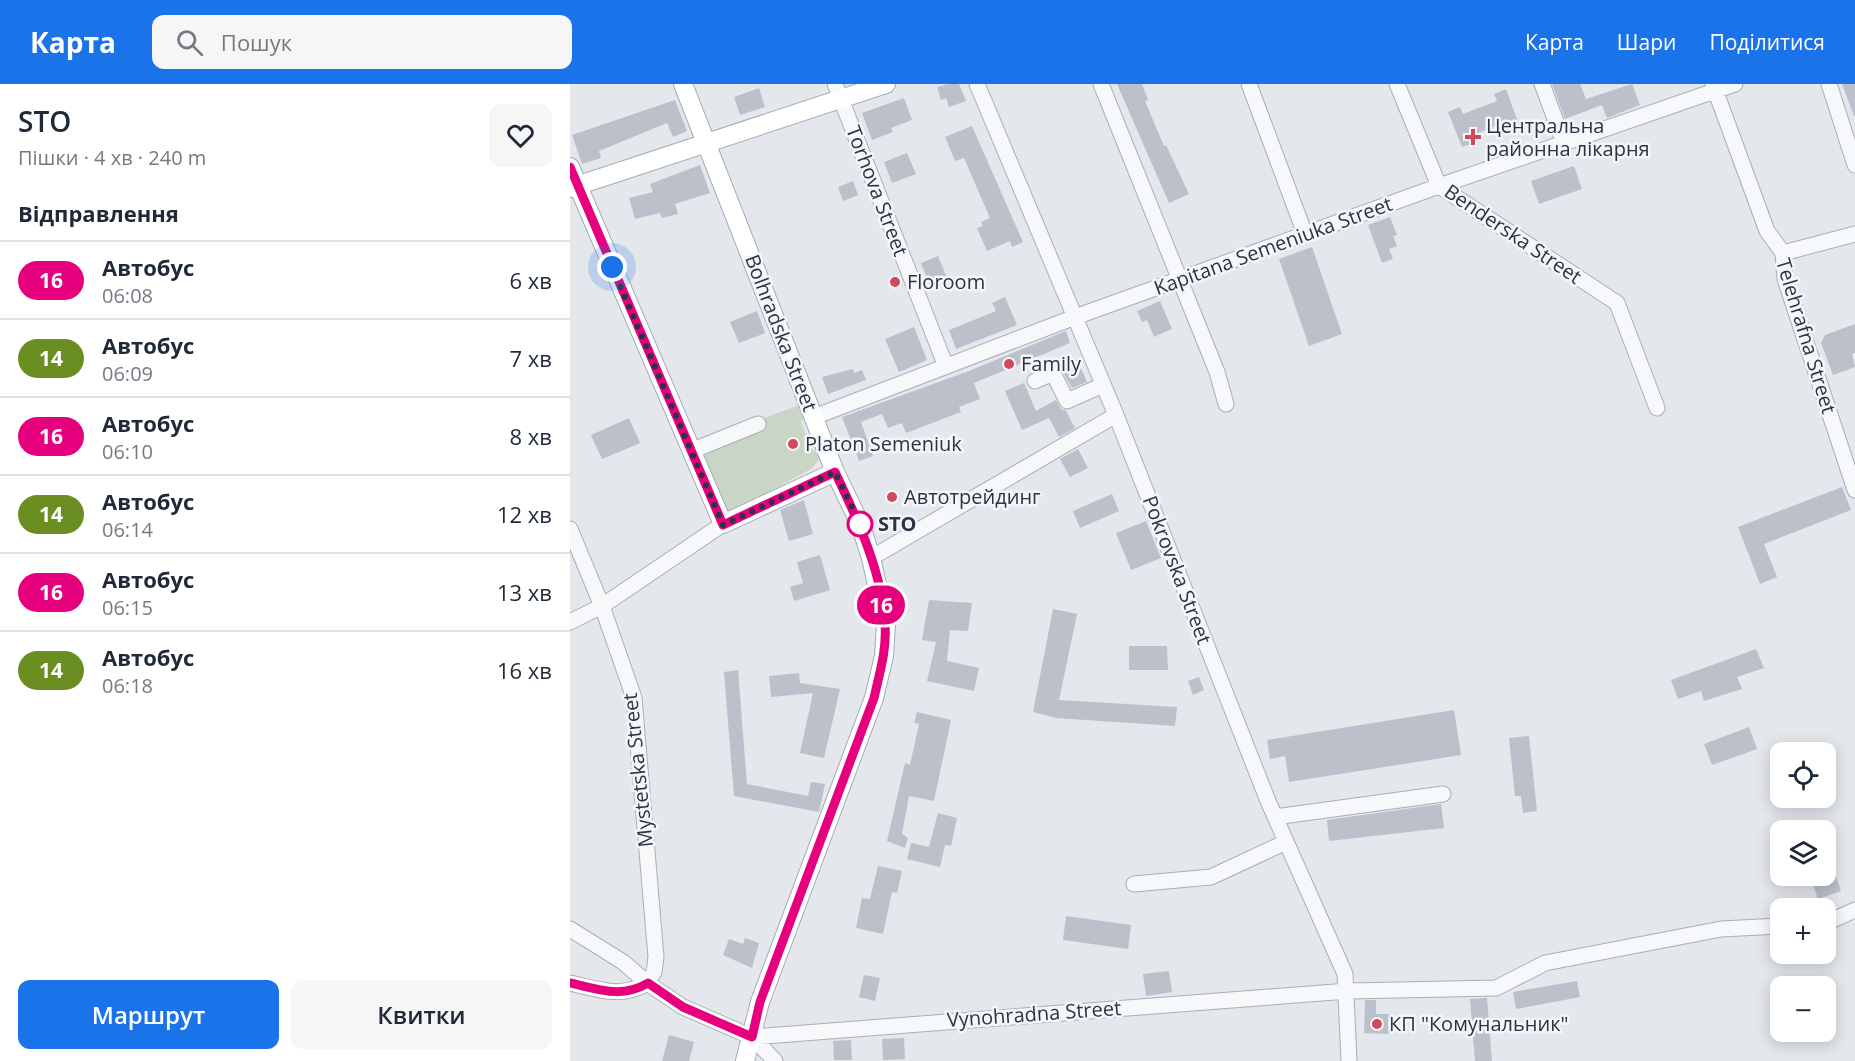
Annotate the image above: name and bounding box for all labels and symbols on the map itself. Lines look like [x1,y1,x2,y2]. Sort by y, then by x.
place label: Центральна районна лікарня [1486,112,1650,162]
street label: Torhova Street [840,122,915,260]
marker: Центральна районна лікарня [1464,128,1482,146]
street label: Benderska Street [1439,178,1587,290]
street label: Kapitana Semeniuka Street [1150,190,1396,301]
street label: Bolhradska Street [739,250,824,415]
your location [597,252,627,282]
street label: Telehrafna Street [1770,255,1843,417]
place label: Floroom [907,268,985,295]
marker: Floroom [888,275,902,289]
place label: Family [1021,350,1082,377]
marker: Family [1002,357,1016,371]
place label: Platon Semeniuk [805,430,962,457]
marker: Platon Semeniuk [786,437,800,451]
place label: Автотрейдинг [904,483,1041,510]
marker: Автотрейдинг [885,490,899,504]
street label: Pokrovska Street [1137,492,1218,648]
place label: STO [878,510,917,537]
marker: STO [847,511,873,537]
line badge: 16 [854,586,908,624]
street label: Mystetska Street [616,691,659,849]
street label: Vynohradna Street [946,994,1122,1033]
place label: КП "Комунальник" [1389,1010,1569,1037]
marker: КП "Комунальник" [1370,1017,1384,1031]

